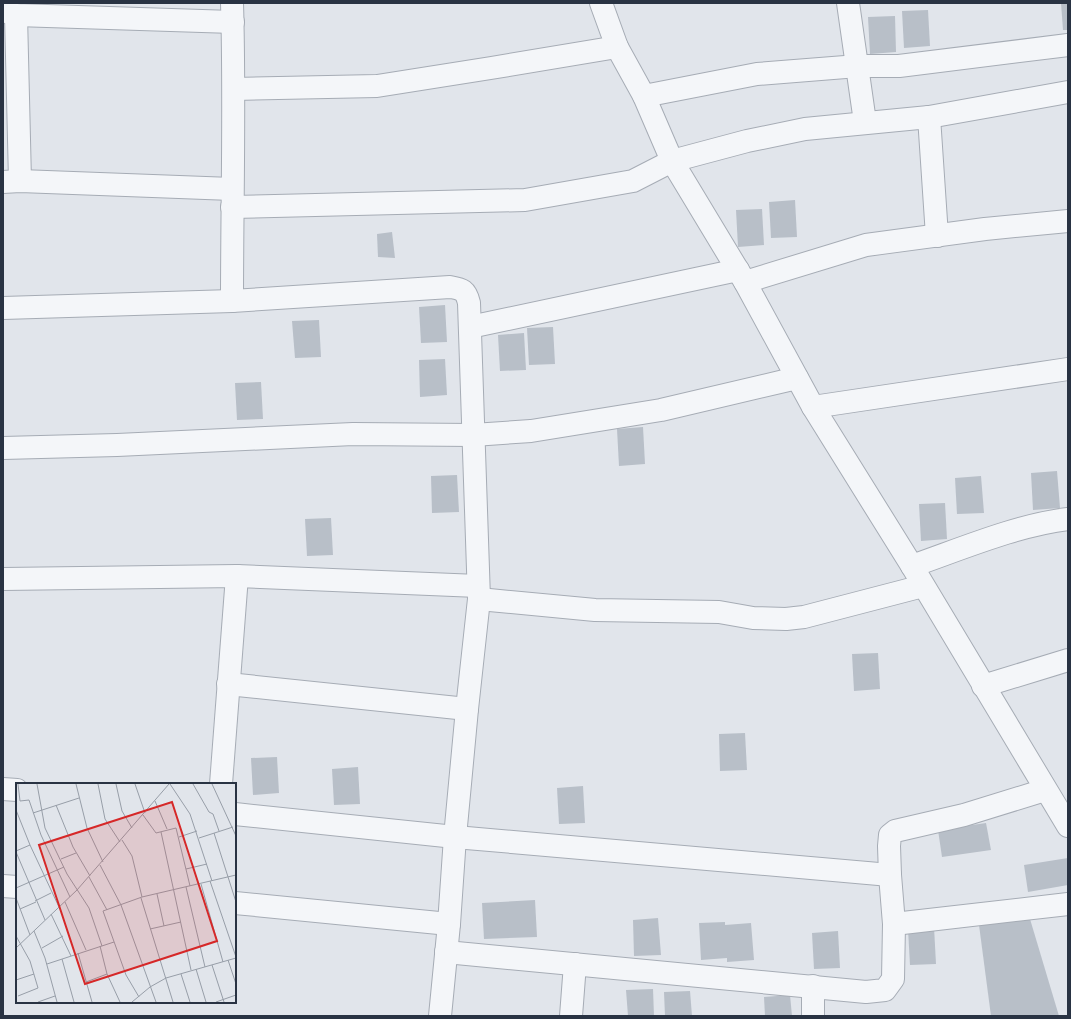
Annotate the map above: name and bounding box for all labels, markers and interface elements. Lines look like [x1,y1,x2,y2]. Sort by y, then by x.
inset map [16,783,236,1003]

